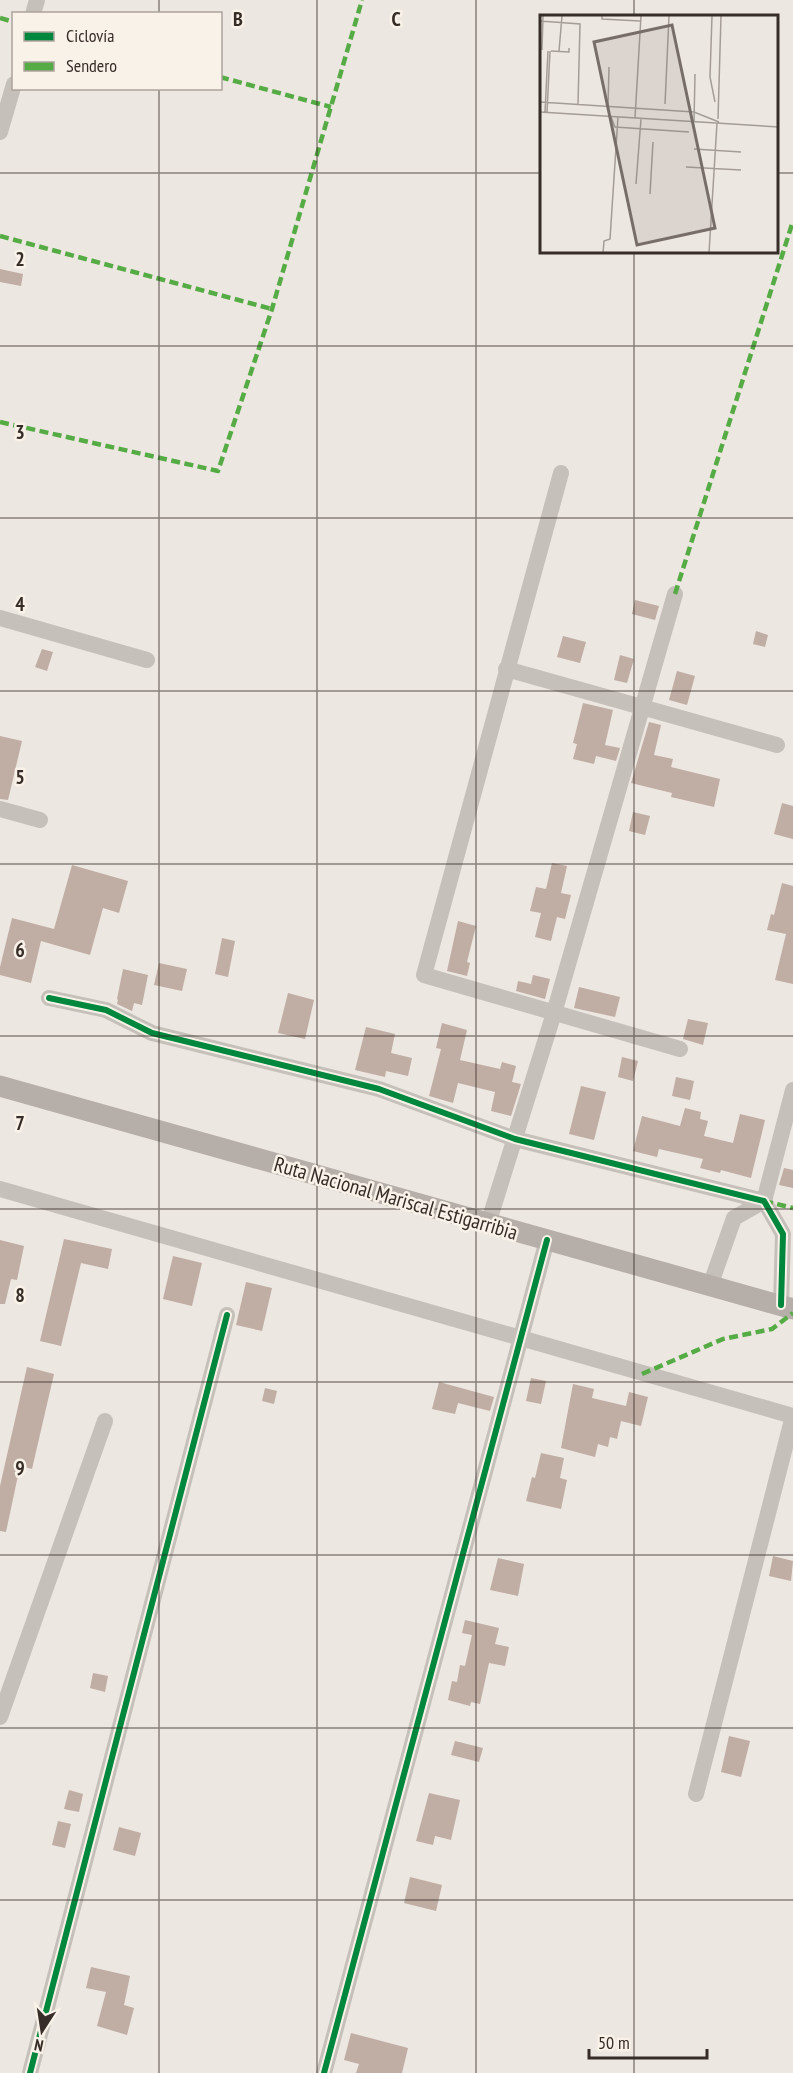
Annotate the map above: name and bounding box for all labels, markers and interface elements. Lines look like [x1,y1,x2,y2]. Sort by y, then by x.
text: B [233,6,243,32]
text: C [391,6,401,32]
legend [12,12,222,90]
inset map [540,15,778,254]
text: Ciclovía [66,24,114,47]
text: Sendero [66,54,117,77]
text: 2 [15,246,25,272]
text: 3 [15,419,25,445]
text: 4 [15,591,25,617]
text: 5 [15,764,25,790]
text: 6 [15,937,25,963]
text: 7 [15,1110,25,1136]
street label: Ruta Nacional Mariscal Estigarribia [271,1150,521,1246]
text: 8 [15,1282,25,1308]
text: 9 [15,1455,25,1481]
north arrow [12,2001,72,2061]
scale bar [589,2022,708,2060]
text: 50 m [598,2031,630,2054]
text: N [33,2035,45,2056]

